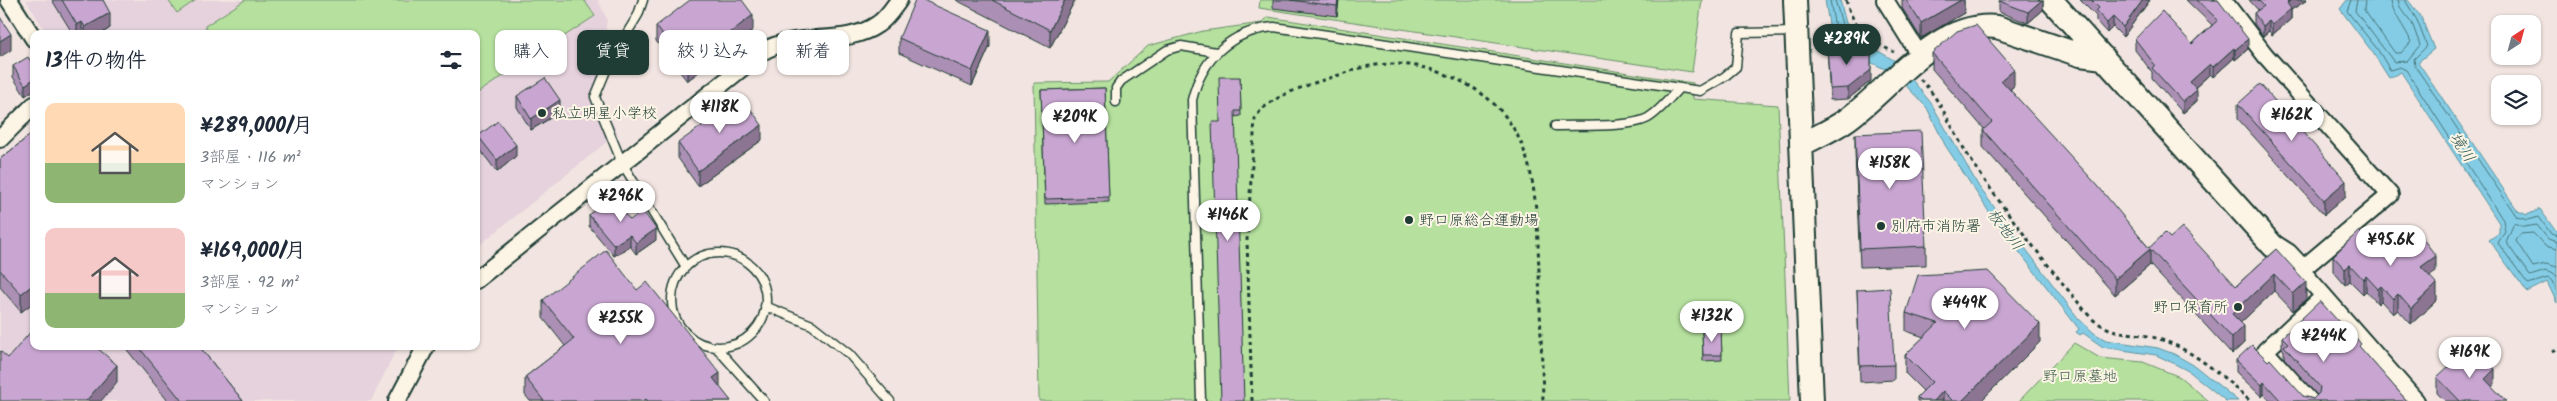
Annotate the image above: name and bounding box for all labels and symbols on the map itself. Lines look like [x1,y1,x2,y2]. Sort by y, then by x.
north arrow [2491,15,2541,65]
pin: ¥289K [1812,23,1882,66]
pin: ¥118K [685,92,755,134]
pin: ¥162K [2257,100,2327,142]
place label: 私立明星小学校 [552,102,657,126]
pin: ¥209K [1040,102,1110,144]
marker: 私立明星小学校 [536,107,548,119]
water label: 境川 [2443,128,2481,168]
pin: ¥158K [1855,148,1925,190]
pin: ¥296K [586,180,656,223]
pin: ¥146K [1193,200,1263,242]
water label: 板地川 [1980,203,2029,257]
place label: 野口原総合運動場 [1419,209,1539,233]
marker: 野口原総合運動場 [1403,214,1415,226]
place label: 別府市消防署 [1891,215,1981,239]
marker: 別府市消防署 [1875,220,1887,232]
pin: ¥95.6K [2350,224,2432,267]
pin: ¥449K [1930,288,2000,330]
place label: 野口保育所 [2153,296,2228,320]
pin: ¥132K [1677,300,1747,343]
marker: 野口保育所 [2232,301,2244,313]
pin: ¥255K [586,302,656,345]
pin: ¥244K [2289,320,2359,363]
pin: ¥169K [2435,336,2505,379]
park label: 野口原墓地 [2042,365,2118,389]

